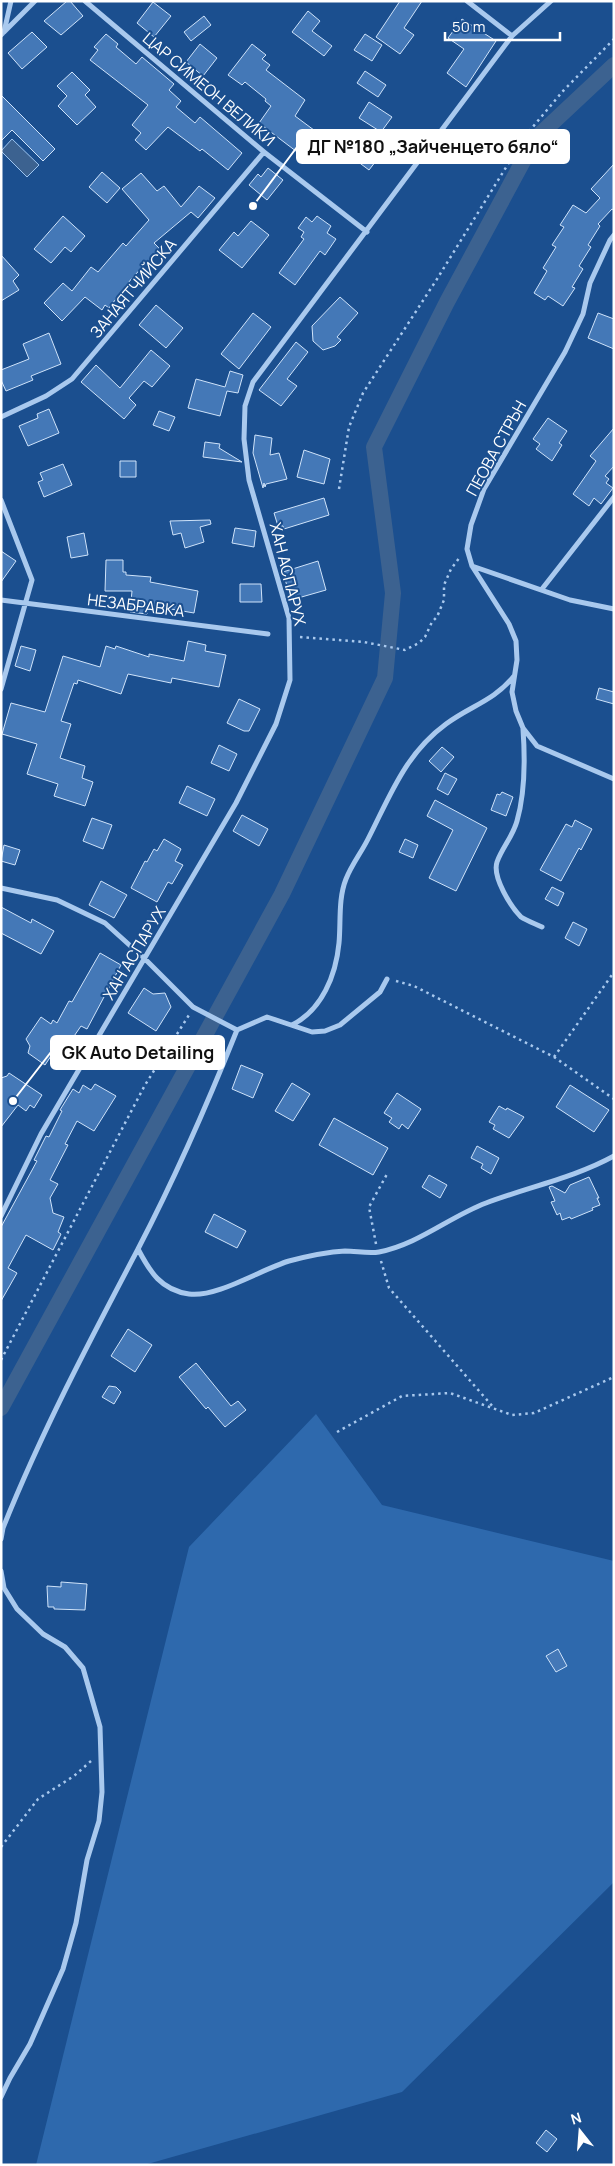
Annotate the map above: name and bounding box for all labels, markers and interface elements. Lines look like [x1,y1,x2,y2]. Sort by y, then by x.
scale bar [445,10,560,42]
text: 50 m [452,16,486,37]
street label: ЦАР СИМЕОН ВЕЛИКИ [138,27,280,151]
callout: ДГ №180 „Зайченцето бяло“ [297,130,569,163]
text: ДГ №180 „Зайченцето бяло“ [307,134,559,158]
street label: ЗАНАЯТЧИЙСКА [85,234,181,342]
street label: ПЕОВА СТРЪН [461,396,531,500]
street label: ХАН АСПАРУХ [265,520,312,628]
street label: НЕЗАБРАВКА [86,588,186,622]
street label: ХАН АСПАРУХ [97,902,171,1004]
callout: GK Auto Detailing [51,1036,224,1069]
text: GK Auto Detailing [62,1040,214,1064]
north arrow [555,2106,605,2156]
text: N [568,2108,584,2129]

